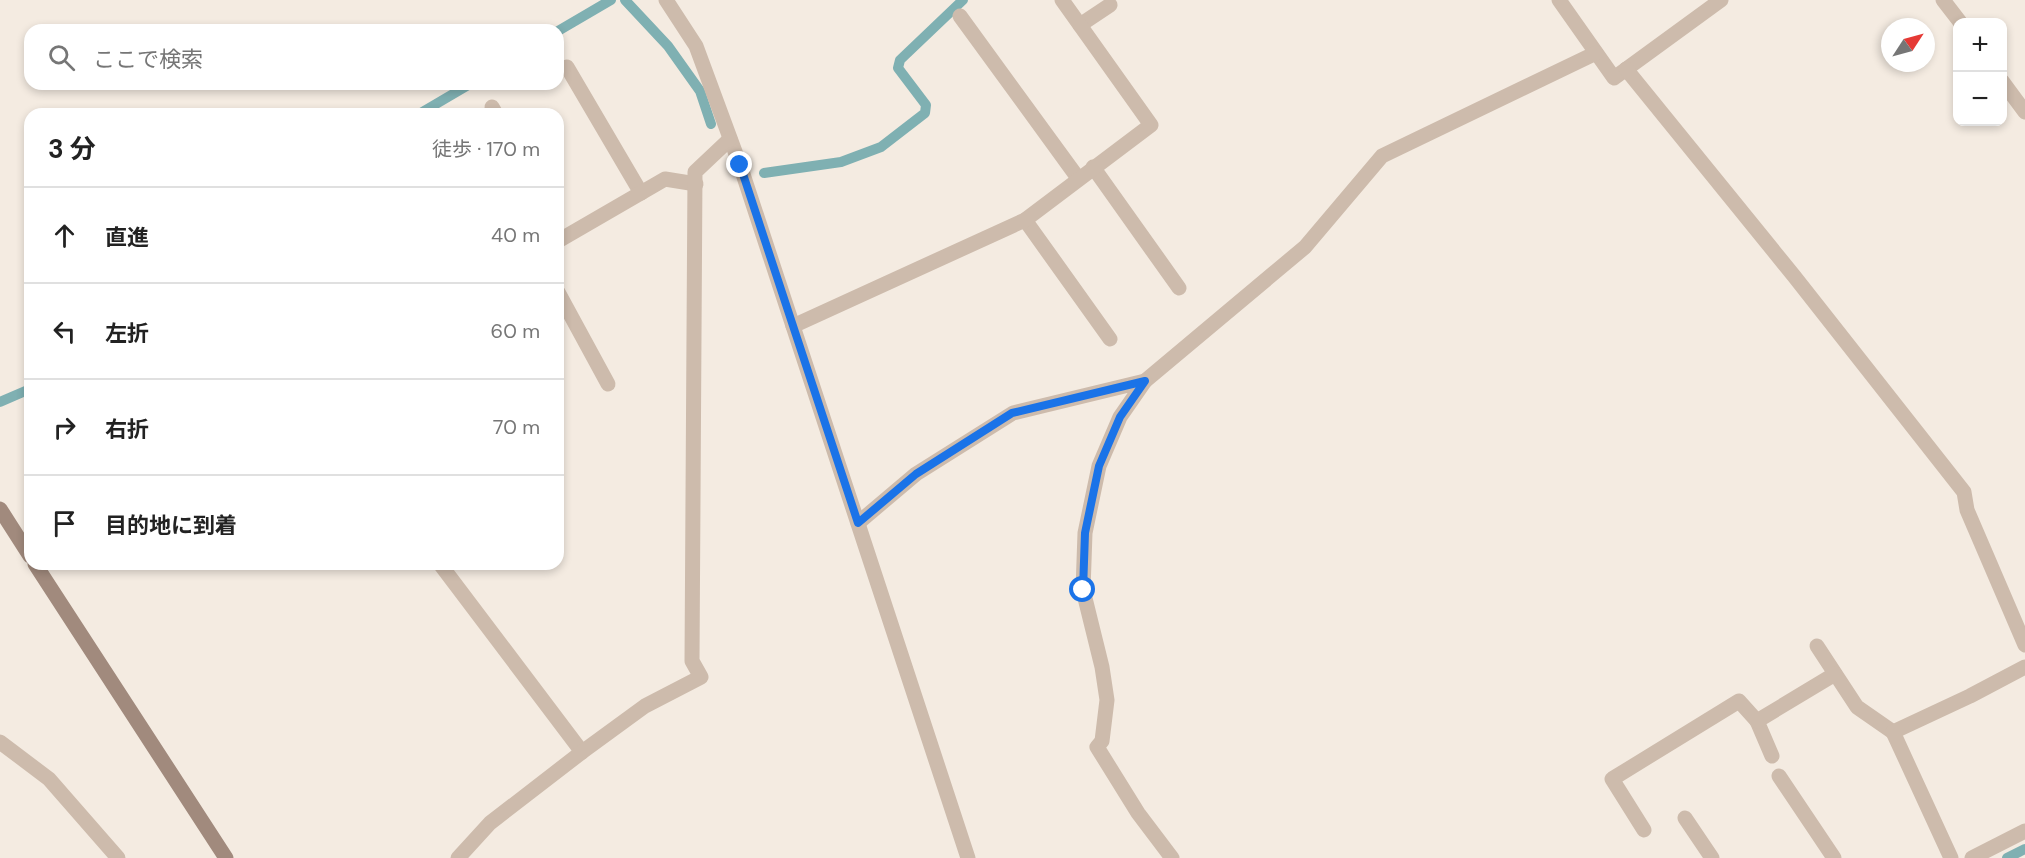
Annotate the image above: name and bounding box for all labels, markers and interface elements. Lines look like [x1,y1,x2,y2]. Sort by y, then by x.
north arrow [1881,18,1935,72]
map controls [1953,18,2007,126]
button: + [1953,18,2007,72]
search box [24,24,564,90]
icon: search [45,41,78,74]
text: ここで検索 [93,45,203,74]
button: − [1953,72,2007,126]
text: 3 分 [48,132,96,166]
text: 徒歩 · 170 m [432,136,540,162]
route end [726,151,752,177]
icon: ahead [48,219,81,252]
text: 40 m [491,222,540,248]
text: 直進 [105,223,149,252]
icon: left [48,315,81,348]
text: 60 m [491,318,540,344]
text: 左折 [105,319,149,348]
icon: right [48,411,81,444]
text: 70 m [493,414,540,440]
text: 右折 [105,415,149,444]
icon: arrive [48,507,81,540]
text: 目的地に到着 [105,511,237,540]
route start [1069,576,1095,602]

